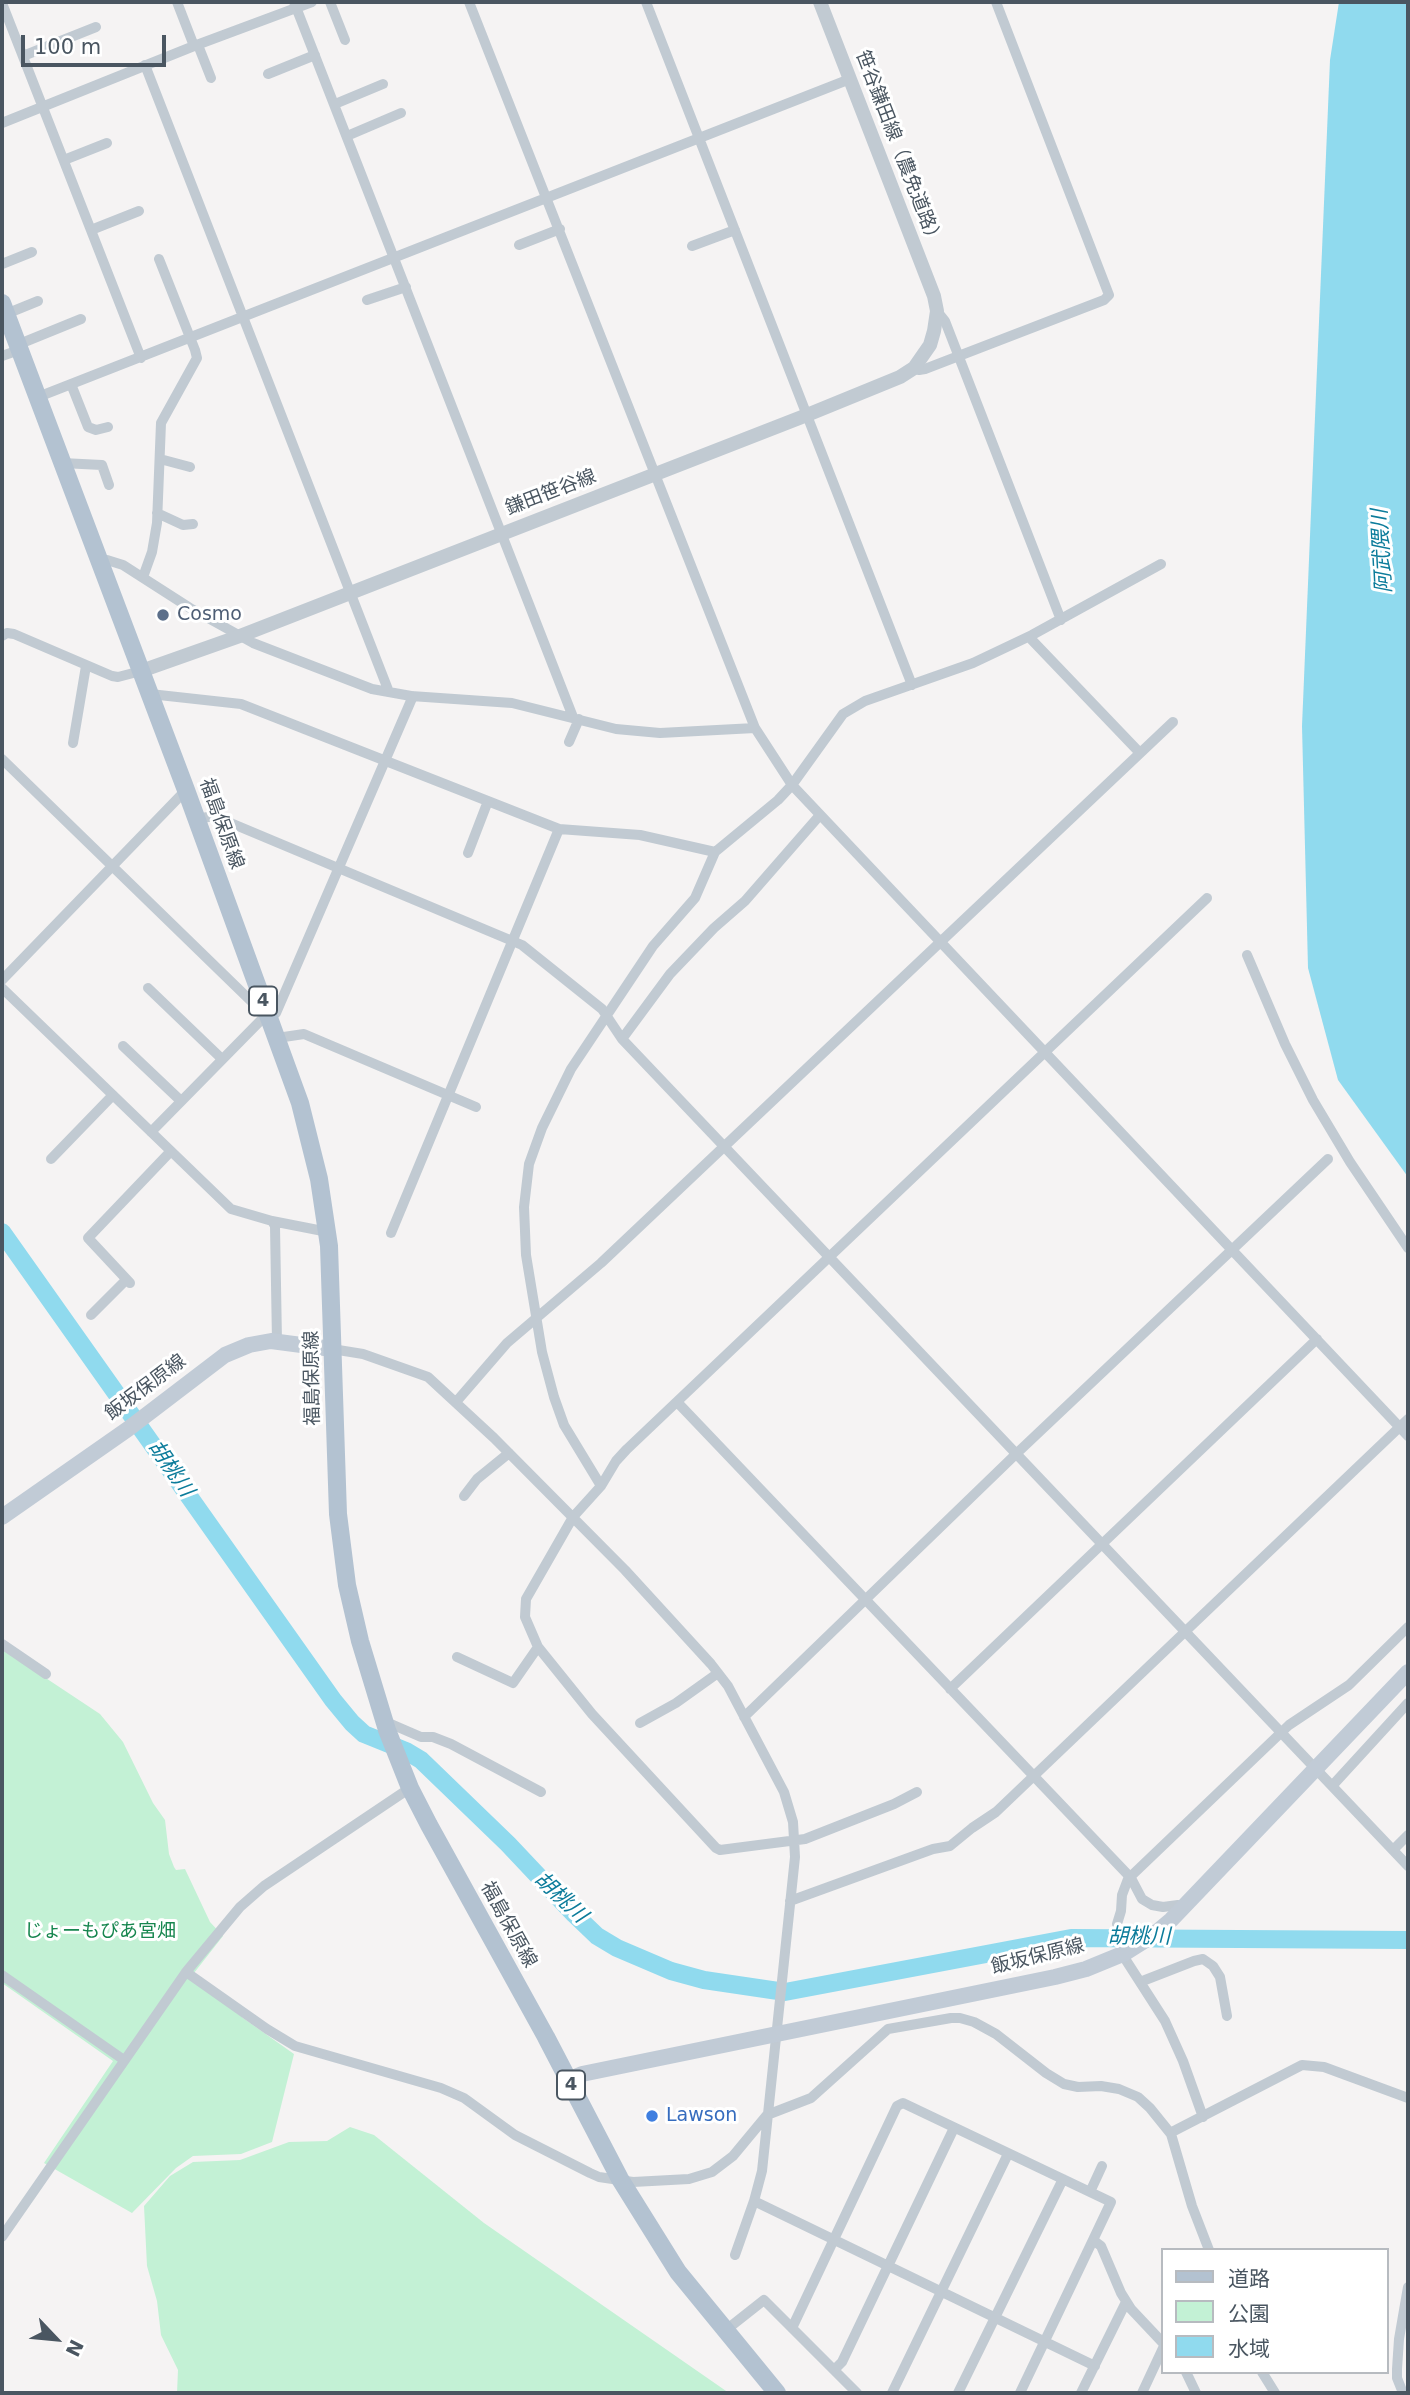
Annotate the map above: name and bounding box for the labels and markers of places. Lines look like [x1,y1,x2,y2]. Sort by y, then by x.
place label: Cosmo [177,604,242,626]
marker: Cosmo [155,607,171,623]
place label: Lawson [666,2105,737,2127]
marker: Lawson [644,2108,660,2124]

